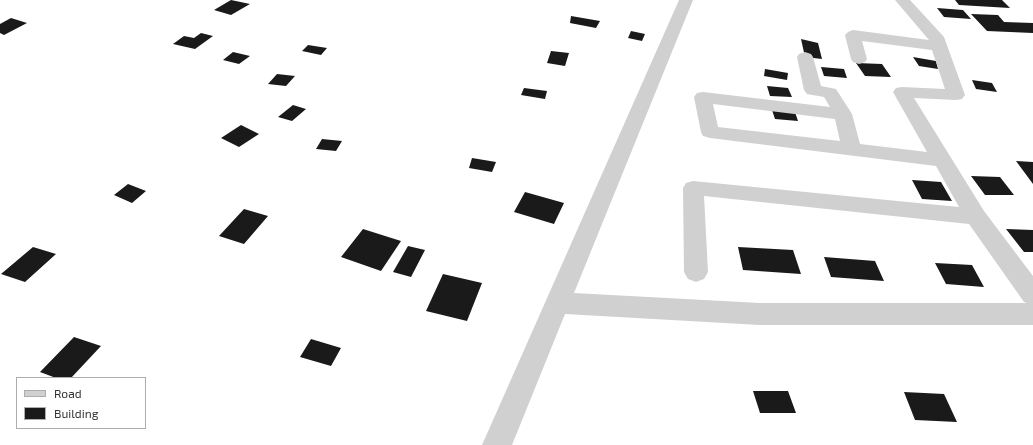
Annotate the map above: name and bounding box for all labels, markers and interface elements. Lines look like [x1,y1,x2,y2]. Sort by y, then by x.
legend [16,377,146,429]
text: Road [54,386,82,400]
text: Building [54,406,98,420]

